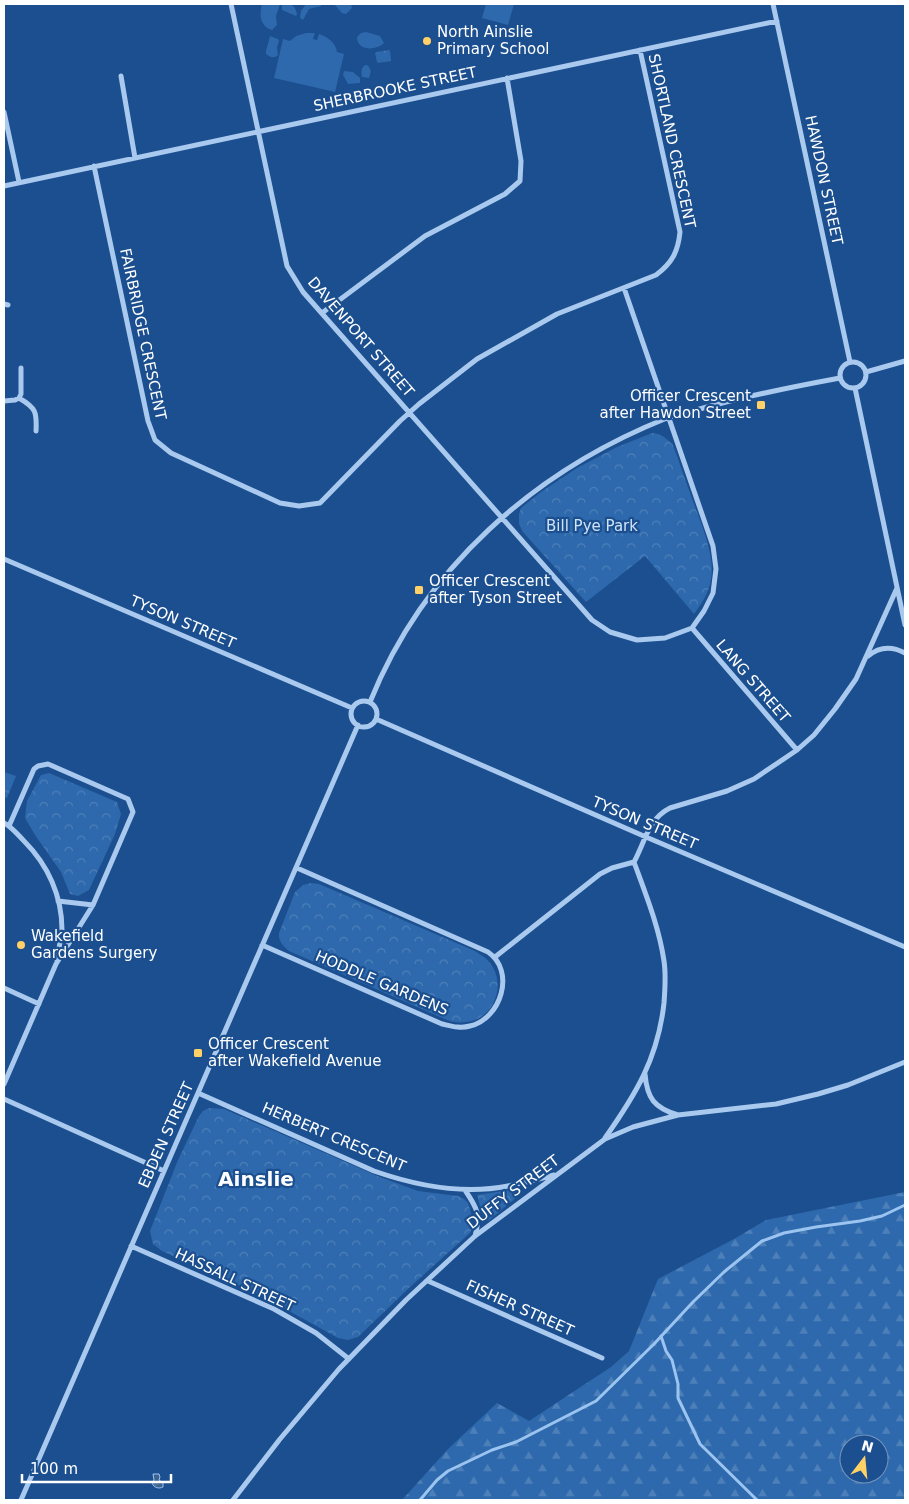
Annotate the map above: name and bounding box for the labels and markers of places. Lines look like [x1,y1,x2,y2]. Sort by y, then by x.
place label: North Ainslie Primary School [437,23,550,58]
marker: North Ainslie Primary School [421,35,433,47]
place label: Officer Crescent after Hawdon Street [599,387,751,422]
marker: Officer Crescent after Hawdon Street [755,399,767,411]
place label: Officer Crescent after Tyson Street [429,572,562,607]
marker: Officer Crescent after Tyson Street [413,584,425,596]
place label: Wakefield Gardens Surgery [31,927,157,962]
marker: Wakefield Gardens Surgery [15,939,27,951]
place label: Officer Crescent after Wakefield Avenue [208,1035,382,1070]
marker: Officer Crescent after Wakefield Avenue [192,1047,204,1059]

